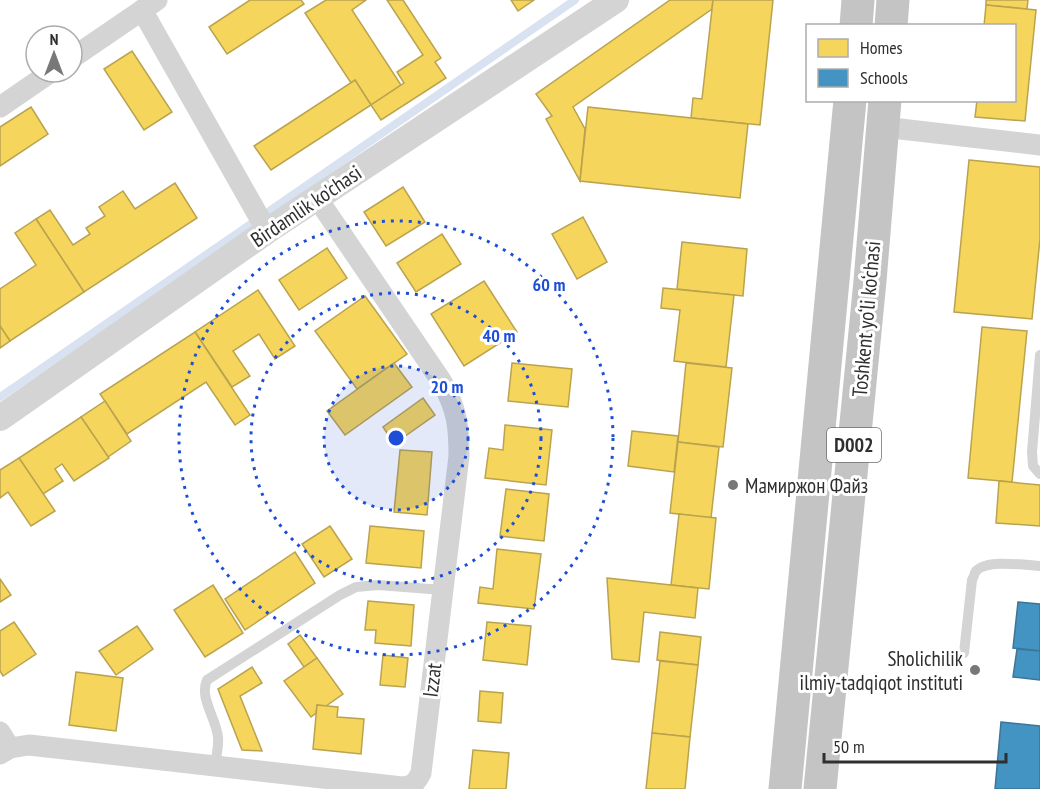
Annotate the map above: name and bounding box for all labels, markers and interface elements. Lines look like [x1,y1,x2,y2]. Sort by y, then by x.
north arrow [24,24,84,84]
legend [806,24,1016,102]
text: N [50,29,58,49]
text: Homes [860,36,903,59]
text: Schools [860,66,908,89]
street label: Birdamlik ko'chasi [245,159,367,253]
street label: Toshkent yo‘li ko‘chasi [846,240,886,398]
text: 60 m [533,273,565,296]
text: 40 m [483,324,515,347]
text: 20 m [431,375,463,398]
centre of rings [386,428,406,448]
road number: D002 [827,428,881,462]
place label: Мамиржон Файз [745,472,868,499]
marker: Мамиржон Файз [726,478,740,492]
place label: Sholichilik ilmiy-tadqiqot instituti [800,645,963,696]
street label: Izzat [417,661,448,699]
marker: Sholichilik ilmiy-tadqiqot instituti [968,663,982,677]
scale bar [824,726,1006,764]
text: 50 m [833,735,865,758]

